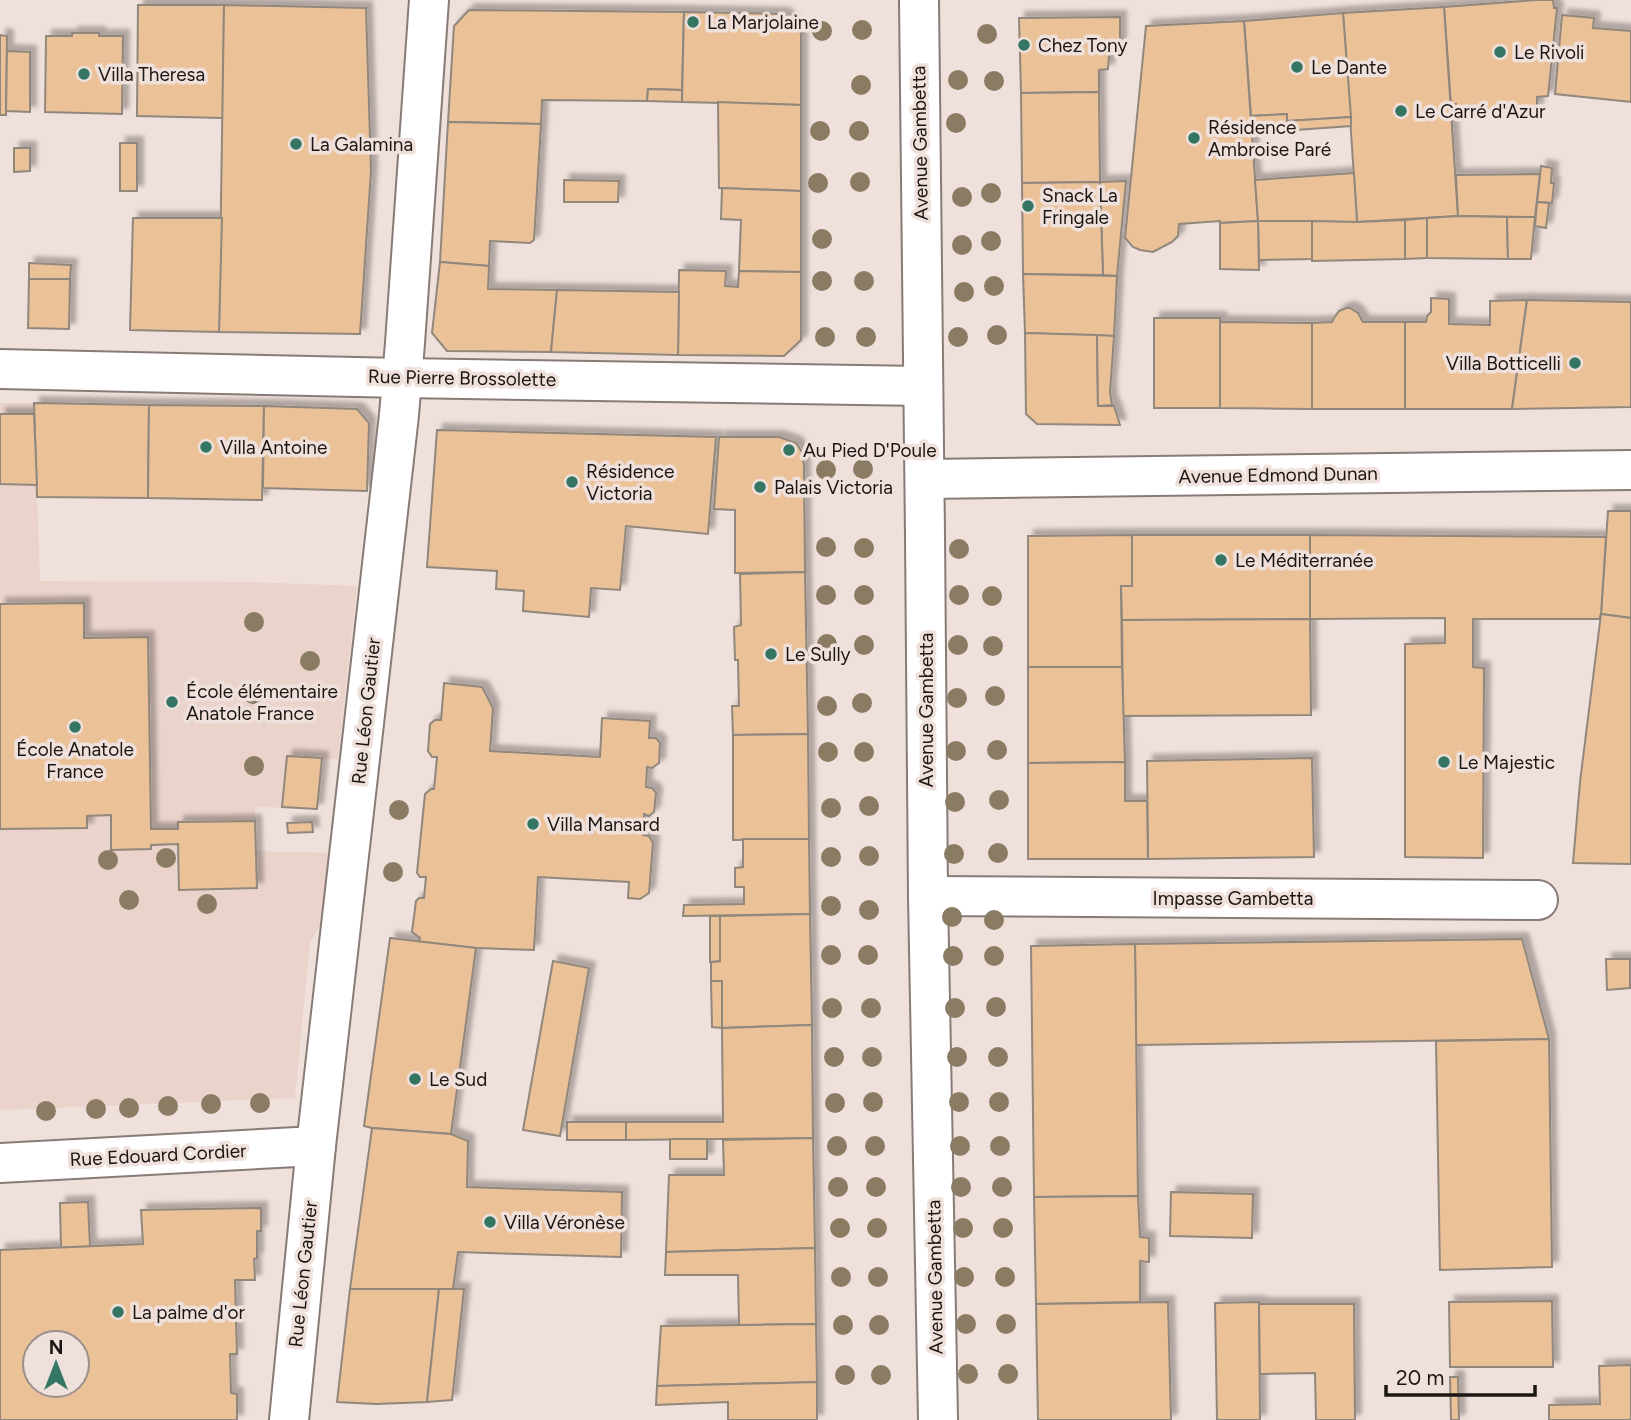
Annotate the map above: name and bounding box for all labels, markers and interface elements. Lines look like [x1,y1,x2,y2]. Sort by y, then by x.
place label: La Marjolaine [707,11,819,34]
marker: La Marjolaine [685,14,701,30]
place label: Chez Tony [1038,34,1128,57]
marker: Chez Tony [1016,37,1032,53]
place label: Le Rivoli [1514,41,1585,64]
marker: Le Rivoli [1492,44,1508,60]
place label: Le Dante [1311,56,1387,79]
marker: Le Dante [1289,59,1305,75]
place label: Villa Theresa [98,63,205,86]
street label: Avenue Gambetta [907,65,933,221]
marker: Villa Theresa [76,66,92,82]
place label: Le Carré d'Azur [1415,100,1546,123]
marker: Le Carré d'Azur [1393,103,1409,119]
place label: Résidence Ambroise Paré [1208,116,1331,161]
marker: Résidence Ambroise Paré [1186,130,1202,146]
place label: La Galamina [310,133,413,156]
marker: La Galamina [288,136,304,152]
place label: Snack La Fringale [1042,184,1118,229]
marker: Snack La Fringale [1020,198,1036,214]
place label: Villa Botticelli [1446,352,1561,375]
marker: Villa Botticelli [1567,355,1583,371]
street label: Rue Pierre Brossolette [368,365,556,391]
place label: Villa Antoine [220,436,327,459]
marker: Villa Antoine [198,439,214,455]
place label: Au Pied D'Poule [803,439,937,462]
marker: Au Pied D'Poule [781,442,797,458]
place label: Résidence Victoria [586,460,674,505]
street label: Avenue Edmond Dunan [1178,462,1378,488]
marker: Résidence Victoria [564,474,580,490]
place label: Palais Victoria [774,476,893,499]
marker: Palais Victoria [752,479,768,495]
place label: Le Méditerranée [1235,549,1373,572]
marker: Le Méditerranée [1213,552,1229,568]
street label: Avenue Gambetta [915,633,938,787]
street label: Rue Léon Gautier [347,636,385,785]
place label: Le Sully [785,643,851,666]
marker: Le Sully [763,646,779,662]
place label: École élémentaire Anatole France [186,680,338,725]
marker: École élémentaire Anatole France [164,694,180,710]
marker: École Anatole France [67,719,83,735]
place label: École Anatole France [16,738,134,783]
place label: Le Majestic [1458,751,1555,774]
marker: Le Majestic [1436,754,1452,770]
place label: Villa Mansard [547,813,660,836]
marker: Villa Mansard [525,816,541,832]
street label: Impasse Gambetta [1153,887,1313,910]
place label: Le Sud [429,1068,487,1091]
marker: Le Sud [407,1071,423,1087]
street label: Rue Edouard Cordier [69,1139,248,1171]
street label: Rue Léon Gautier [284,1199,322,1348]
street label: Avenue Gambetta [922,1199,948,1355]
place label: Villa Véronèse [504,1211,625,1234]
marker: Villa Véronèse [482,1214,498,1230]
place label: La palme d'or [132,1301,246,1324]
marker: La palme d'or [110,1304,126,1320]
north arrow [21,1329,91,1399]
text: N [49,1336,63,1359]
scale bar [1386,1354,1535,1398]
text: 20 m [1396,1365,1444,1390]

